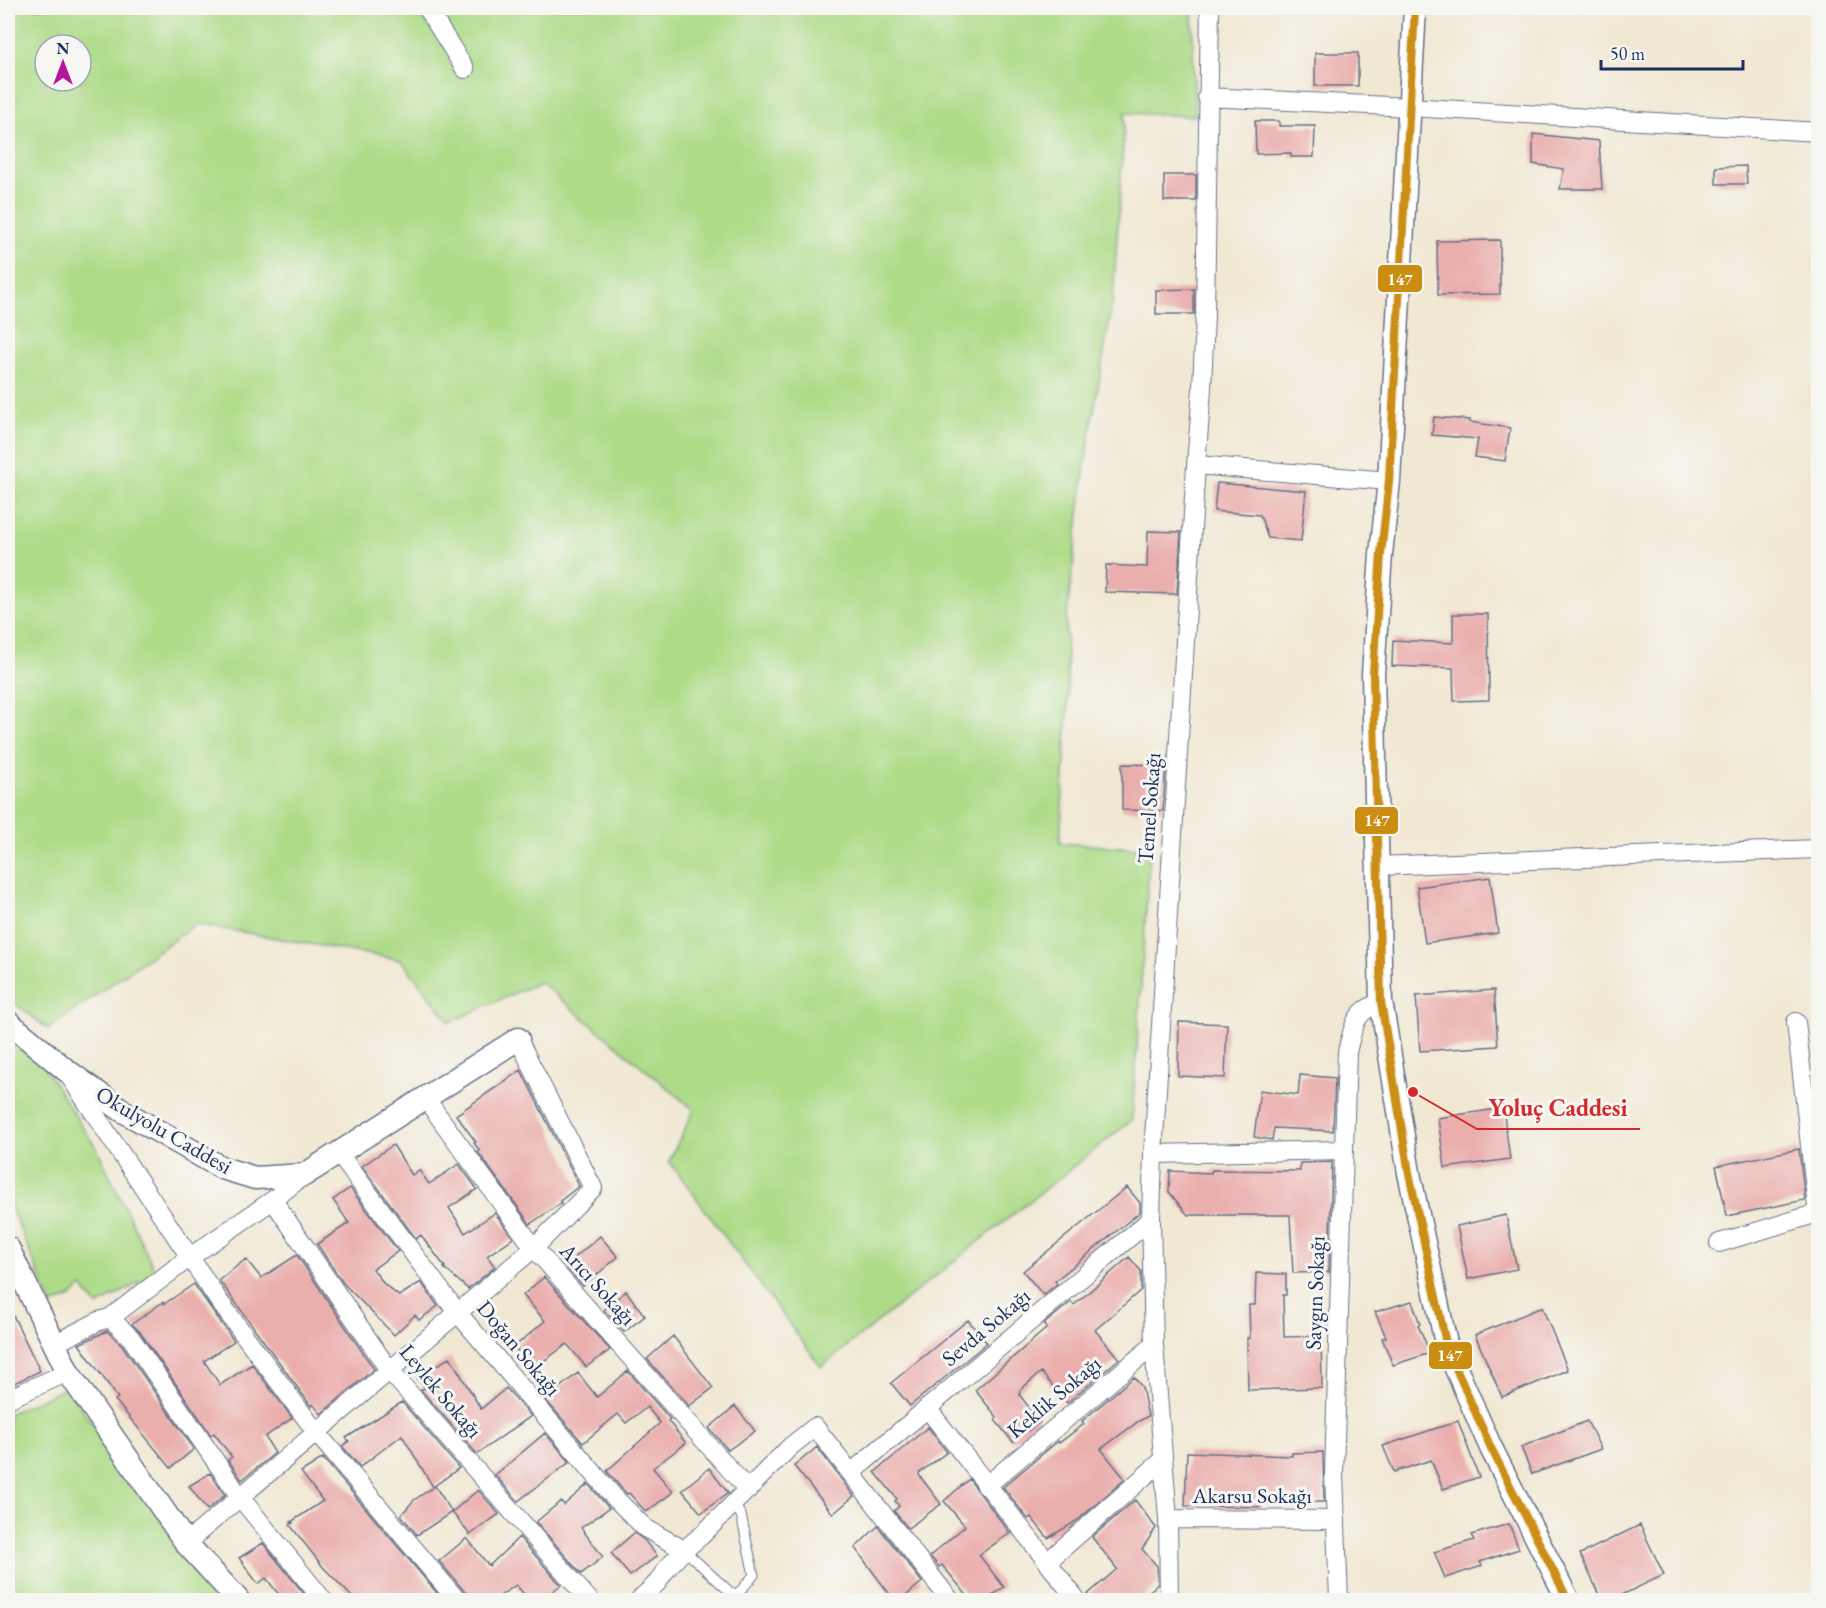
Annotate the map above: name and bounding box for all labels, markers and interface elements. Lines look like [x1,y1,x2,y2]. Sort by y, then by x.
north arrow [33,33,93,93]
scale bar [1601,33,1744,71]
text: N [57,38,70,59]
text: 50 m [1610,42,1645,65]
line badge: 147 [1377,264,1423,293]
text: 147 [1387,269,1413,290]
street label: Temel Sokağı [1131,752,1167,864]
line badge: 147 [1354,806,1399,835]
text: 147 [1364,810,1390,831]
street label: Okulyolu Caddesi [91,1079,237,1181]
callout: Yoluç Caddesi [1477,1087,1640,1129]
text: Yoluç Caddesi [1488,1092,1628,1123]
street label: Saygın Sokağı [1299,1235,1331,1351]
street label: Arıcı Sokağı [553,1236,643,1331]
street label: Sevda Sokağı [936,1281,1036,1373]
street label: Doğan Sokağı [470,1294,568,1402]
street label: Leylek Sokağı [393,1338,489,1444]
line badge: 147 [1428,1341,1473,1370]
text: 147 [1437,1345,1463,1366]
street label: Keklik Sokağı [1001,1349,1107,1445]
street label: Akarsu Sokağı [1191,1481,1312,1510]

